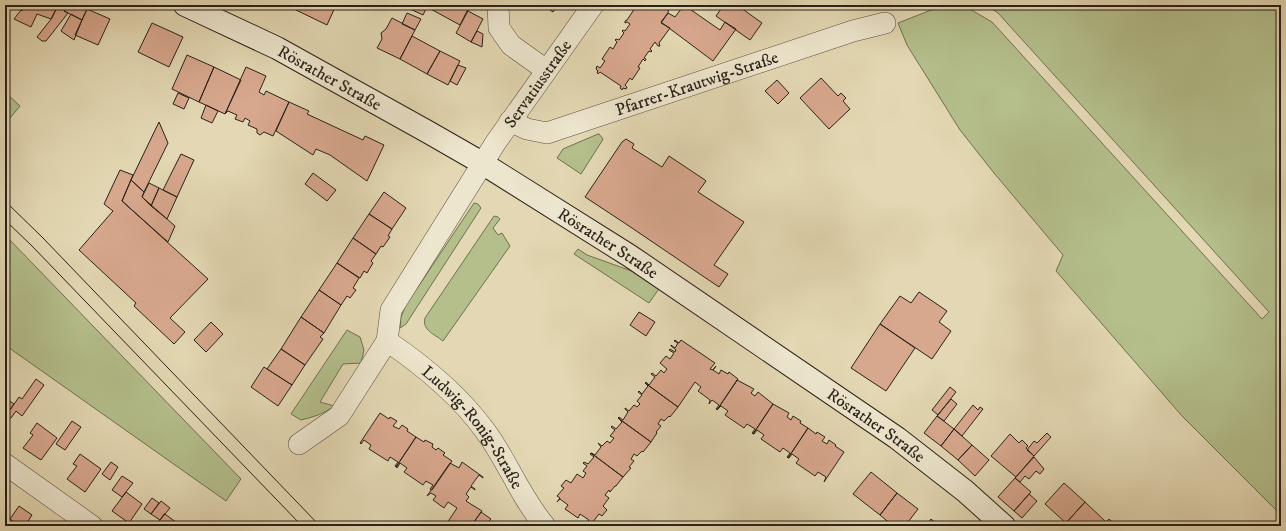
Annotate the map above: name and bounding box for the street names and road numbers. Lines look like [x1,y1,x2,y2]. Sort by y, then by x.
street label: Servatiusstraße [500,36,577,132]
street label: Rösrather Straße [274,41,385,116]
street label: Pfarrer-Krautwig-Straße [613,47,781,121]
street label: Rösrather Straße [553,203,662,284]
street label: Ludwig-Ronig-Straße [417,361,528,493]
street label: Rösrather Straße [822,383,929,468]

